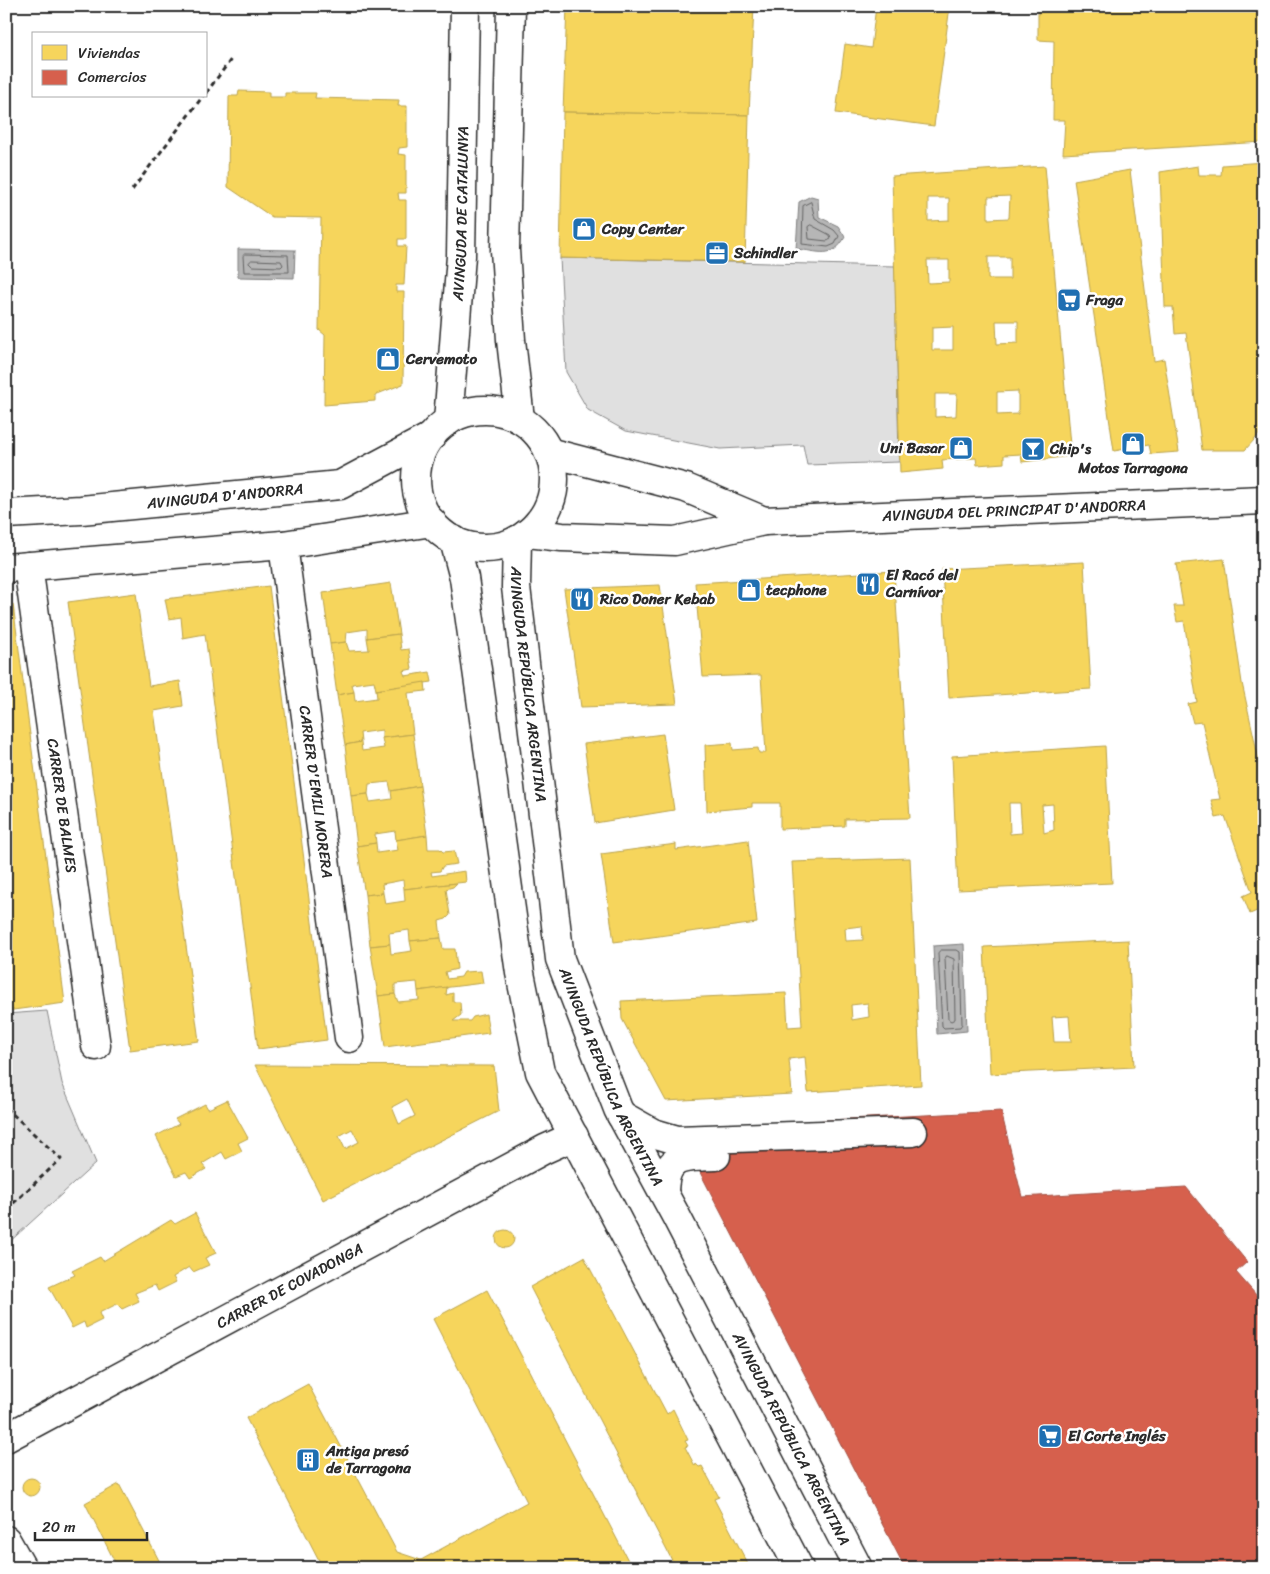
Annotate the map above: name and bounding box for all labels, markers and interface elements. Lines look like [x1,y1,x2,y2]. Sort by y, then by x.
legend [32,32,208,98]
text: Viviendas [78,40,140,66]
text: Comercios [78,64,147,90]
street label: AVINGUDA DE CATALUNYA [444,126,476,303]
shop icon: Copy Center [571,216,597,242]
place label: Copy Center [601,216,686,242]
office icon: Schindler [704,240,730,266]
place label: Schindler [733,240,799,266]
supermarket icon: Fraga [1056,287,1082,313]
place label: Fraga [1085,287,1123,313]
shop icon: Cervemoto [375,346,401,372]
place label: Cervemoto [405,346,477,372]
shop icon: Motos Tarragona [1120,431,1146,457]
place label: Uni Basar [880,435,946,461]
shop icon: Uni Basar [948,435,974,461]
bar icon: Chip's [1020,436,1046,462]
place label: Chip's [1049,436,1092,462]
place label: Motos Tarragona [1077,455,1188,481]
street label: AVINGUDA D'ANDORRA [145,476,305,517]
street label: AVINGUDA DEL PRINCIPAT D'ANDORRA [881,492,1147,529]
place label: El Racó del Carnívor [885,562,959,605]
street label: AVINGUDA REPÚBLICA ARGENTINA [503,565,554,804]
restaurant icon: El Racó del Carnívor [855,571,881,597]
shop icon: tecphone [736,577,762,603]
place label: tecphone [766,577,827,603]
restaurant icon: Rico Doner Kebab [569,586,595,612]
place label: Rico Doner Kebab [599,586,715,612]
street label: CARRER D'EMILI MORERA [292,704,340,880]
street label: CARRER DE BALMES [40,737,84,874]
street label: AVINGUDA REPÚBLICA ARGENTINA [551,963,670,1191]
street label: CARRER DE COVADONGA [212,1236,368,1336]
street label: AVINGUDA REPÚBLICA ARGENTINA [725,1327,857,1550]
supermarket icon: El Corte Inglés [1037,1423,1063,1449]
place label: El Corte Inglés [1068,1423,1167,1449]
place label: Antiga presó de Tarragona [325,1438,411,1481]
building icon: Antiga presó de Tarragona [295,1447,321,1473]
scale bar [35,1509,148,1541]
text: 20 m [42,1514,76,1540]

